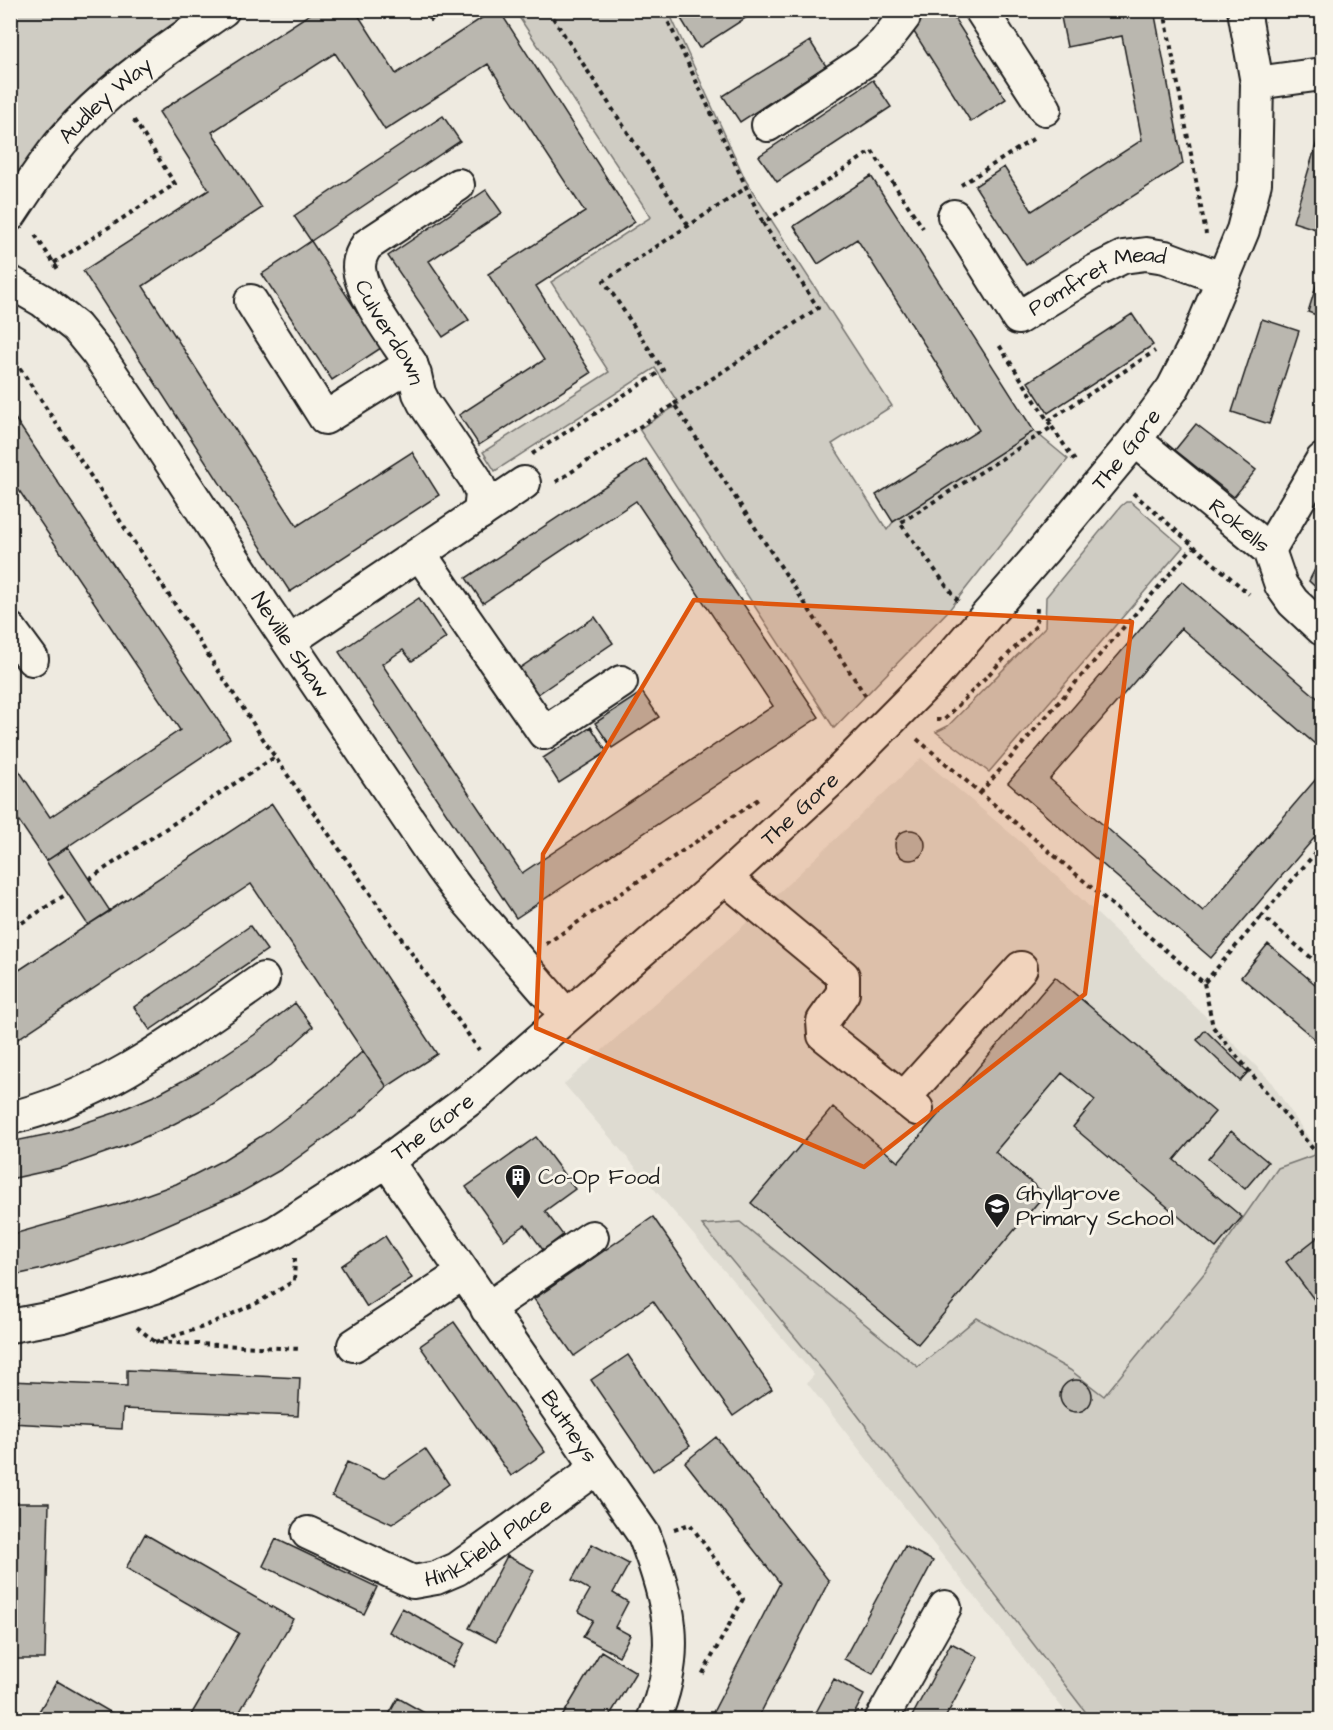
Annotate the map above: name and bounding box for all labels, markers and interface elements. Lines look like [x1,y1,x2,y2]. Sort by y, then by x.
street label: Audley Way [51,50,159,150]
street label: Pomfret Mead [1022,238,1169,324]
street label: Culverdown [347,275,432,388]
street label: The Gore [1084,402,1169,497]
street label: Rokells [1202,491,1277,560]
street label: Neville Shaw [244,586,338,704]
street label: The Gore [754,765,846,853]
street label: The Gore [384,1085,481,1168]
building icon: Co-Op Food [503,1162,533,1200]
place label: Co-Op Food [538,1162,660,1193]
place label: Ghyllgrove Primary School [1016,1178,1174,1235]
school or university icon: Ghyllgrove Primary School [982,1191,1012,1229]
street label: Butneys [533,1384,605,1469]
street label: Hinkfield Place [422,1490,558,1595]

